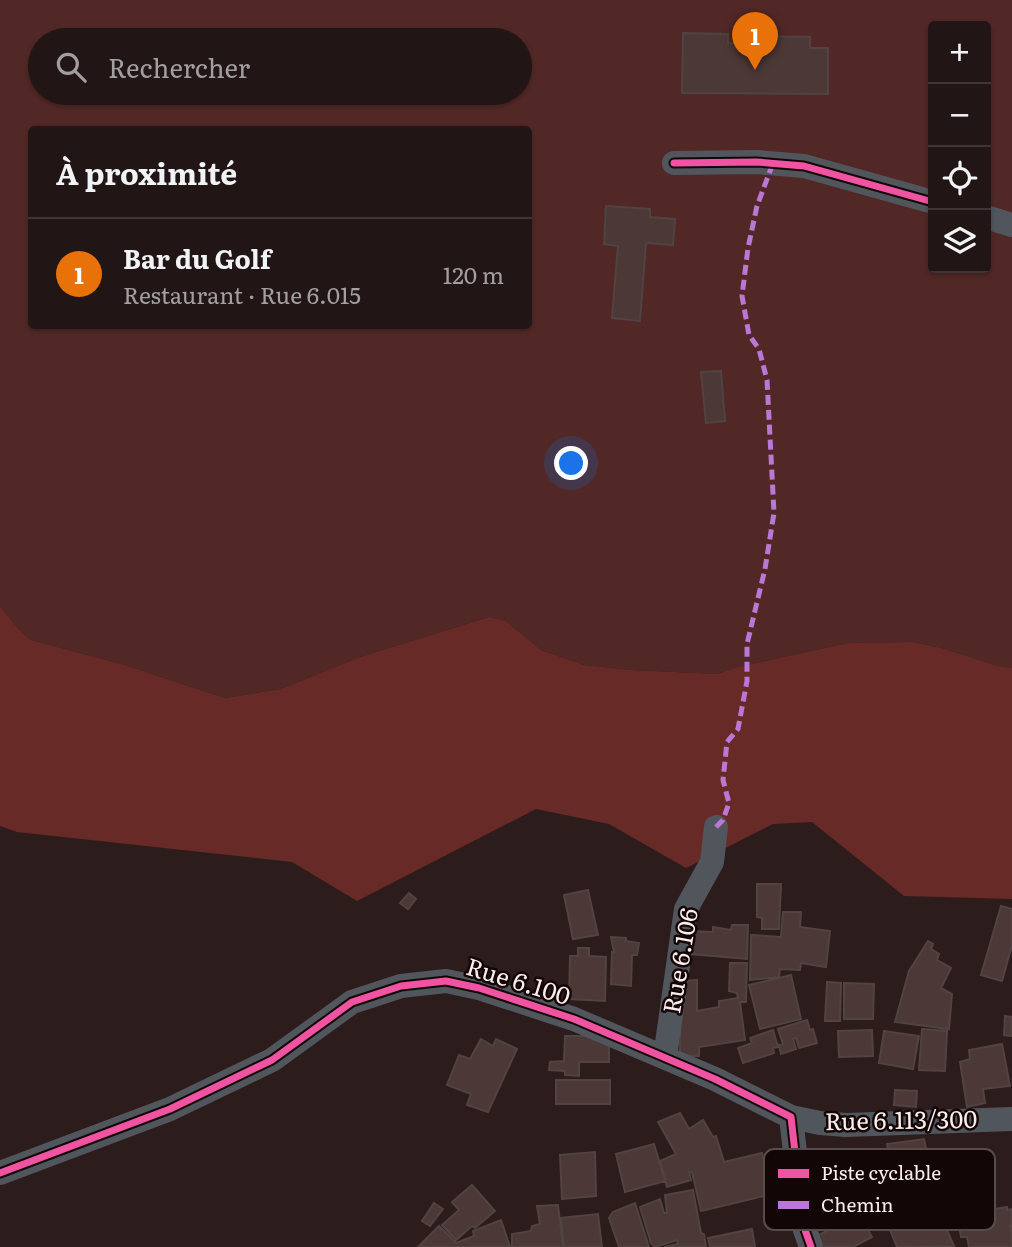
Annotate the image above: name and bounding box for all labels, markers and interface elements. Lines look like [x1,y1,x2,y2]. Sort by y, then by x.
pin: 1 [732,12,778,70]
map controls [928,21,991,273]
button: + [928,21,991,84]
search box [28,28,532,105]
text: Rechercher [108,47,250,86]
icon: search [52,48,90,86]
button: − [928,84,991,147]
button: locate [928,147,991,210]
text: À proximité [56,150,237,194]
button: layers [928,210,991,273]
text: Bar du Golf [123,238,271,277]
text: 1 [74,257,84,291]
text: 120 m [443,257,504,291]
text: Restaurant · Rue 6.015 [123,277,361,311]
your location [554,446,588,480]
street label: Rue 6.106 [652,905,705,1016]
street label: Rue 6.100 [462,947,575,1012]
street label: Rue 6.113/300 [825,1100,978,1137]
legend [764,1149,995,1230]
text: Piste cyclable [821,1158,941,1186]
text: Chemin [821,1190,894,1218]

